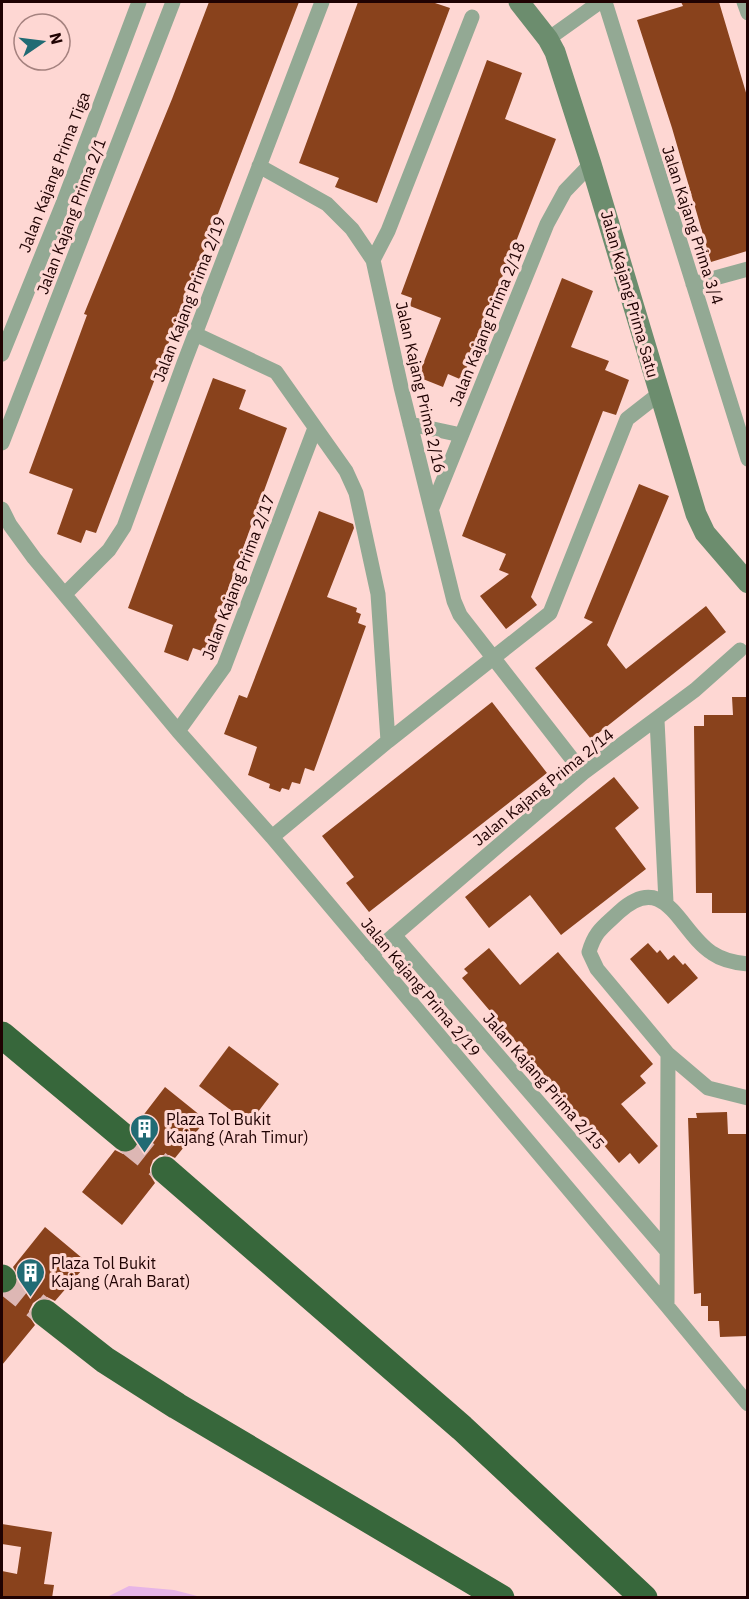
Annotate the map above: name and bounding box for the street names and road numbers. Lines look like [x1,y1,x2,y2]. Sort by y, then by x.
street label: Jalan Kajang Prima Tiga [14,88,94,255]
street label: Jalan Kajang Prima 2/1 [32,135,110,297]
street label: Jalan Kajang Prima 3/4 [658,143,728,307]
street label: Jalan Kajang Prima Satu [597,208,663,380]
street label: Jalan Kajang Prima 2/19 [148,214,230,384]
street label: Jalan Kajang Prima 2/18 [445,239,529,409]
street label: Jalan Kajang Prima 2/16 [392,299,450,475]
street label: Jalan Kajang Prima 2/17 [197,492,279,662]
street label: Jalan Kajang Prima 2/14 [469,724,617,850]
street label: Jalan Kajang Prima 2/19 [357,913,485,1061]
street label: Jalan Kajang Prima 2/15 [479,1008,609,1154]

